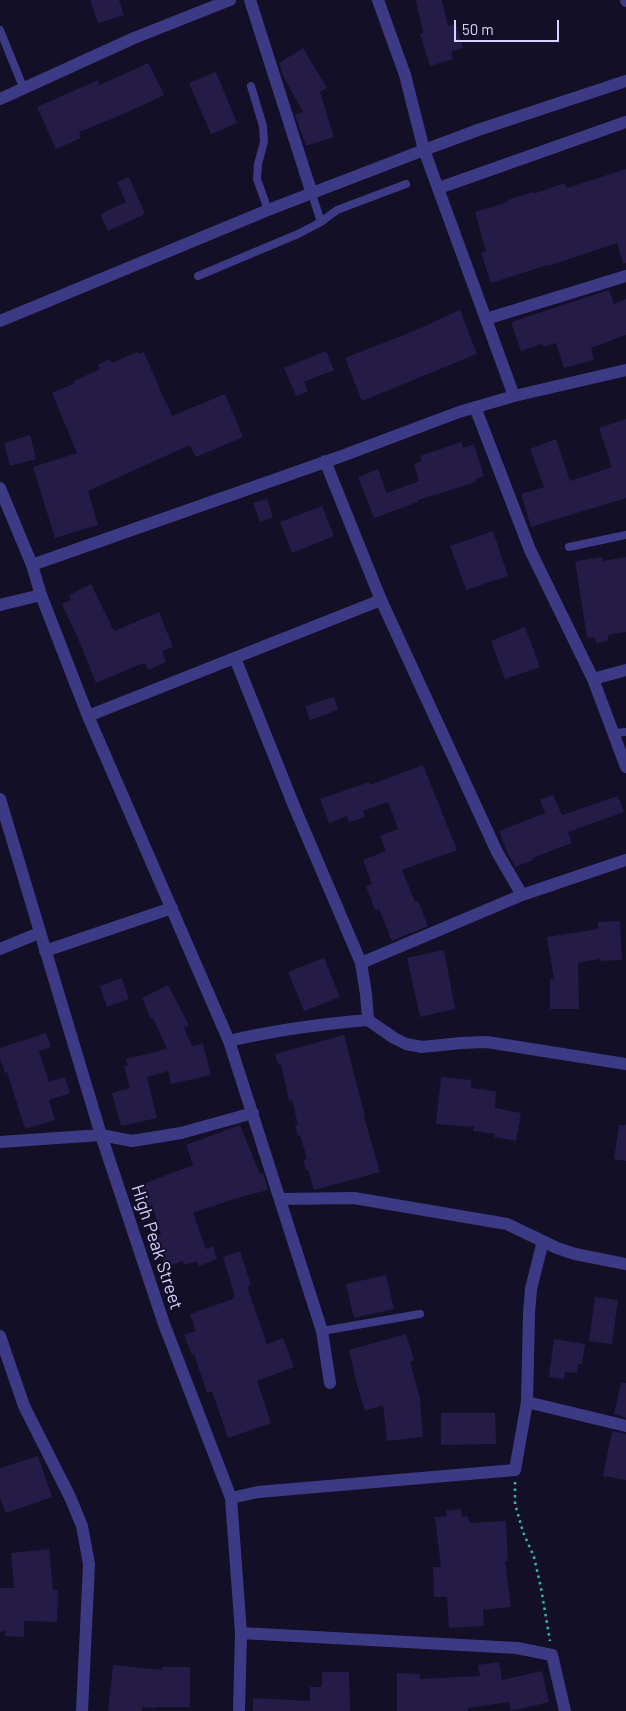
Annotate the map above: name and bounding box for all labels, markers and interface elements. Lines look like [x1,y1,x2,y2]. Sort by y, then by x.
scale bar [456,10,561,42]
text: 50 m [462,20,494,38]
street label: High Peak Street [127,1182,187,1312]

